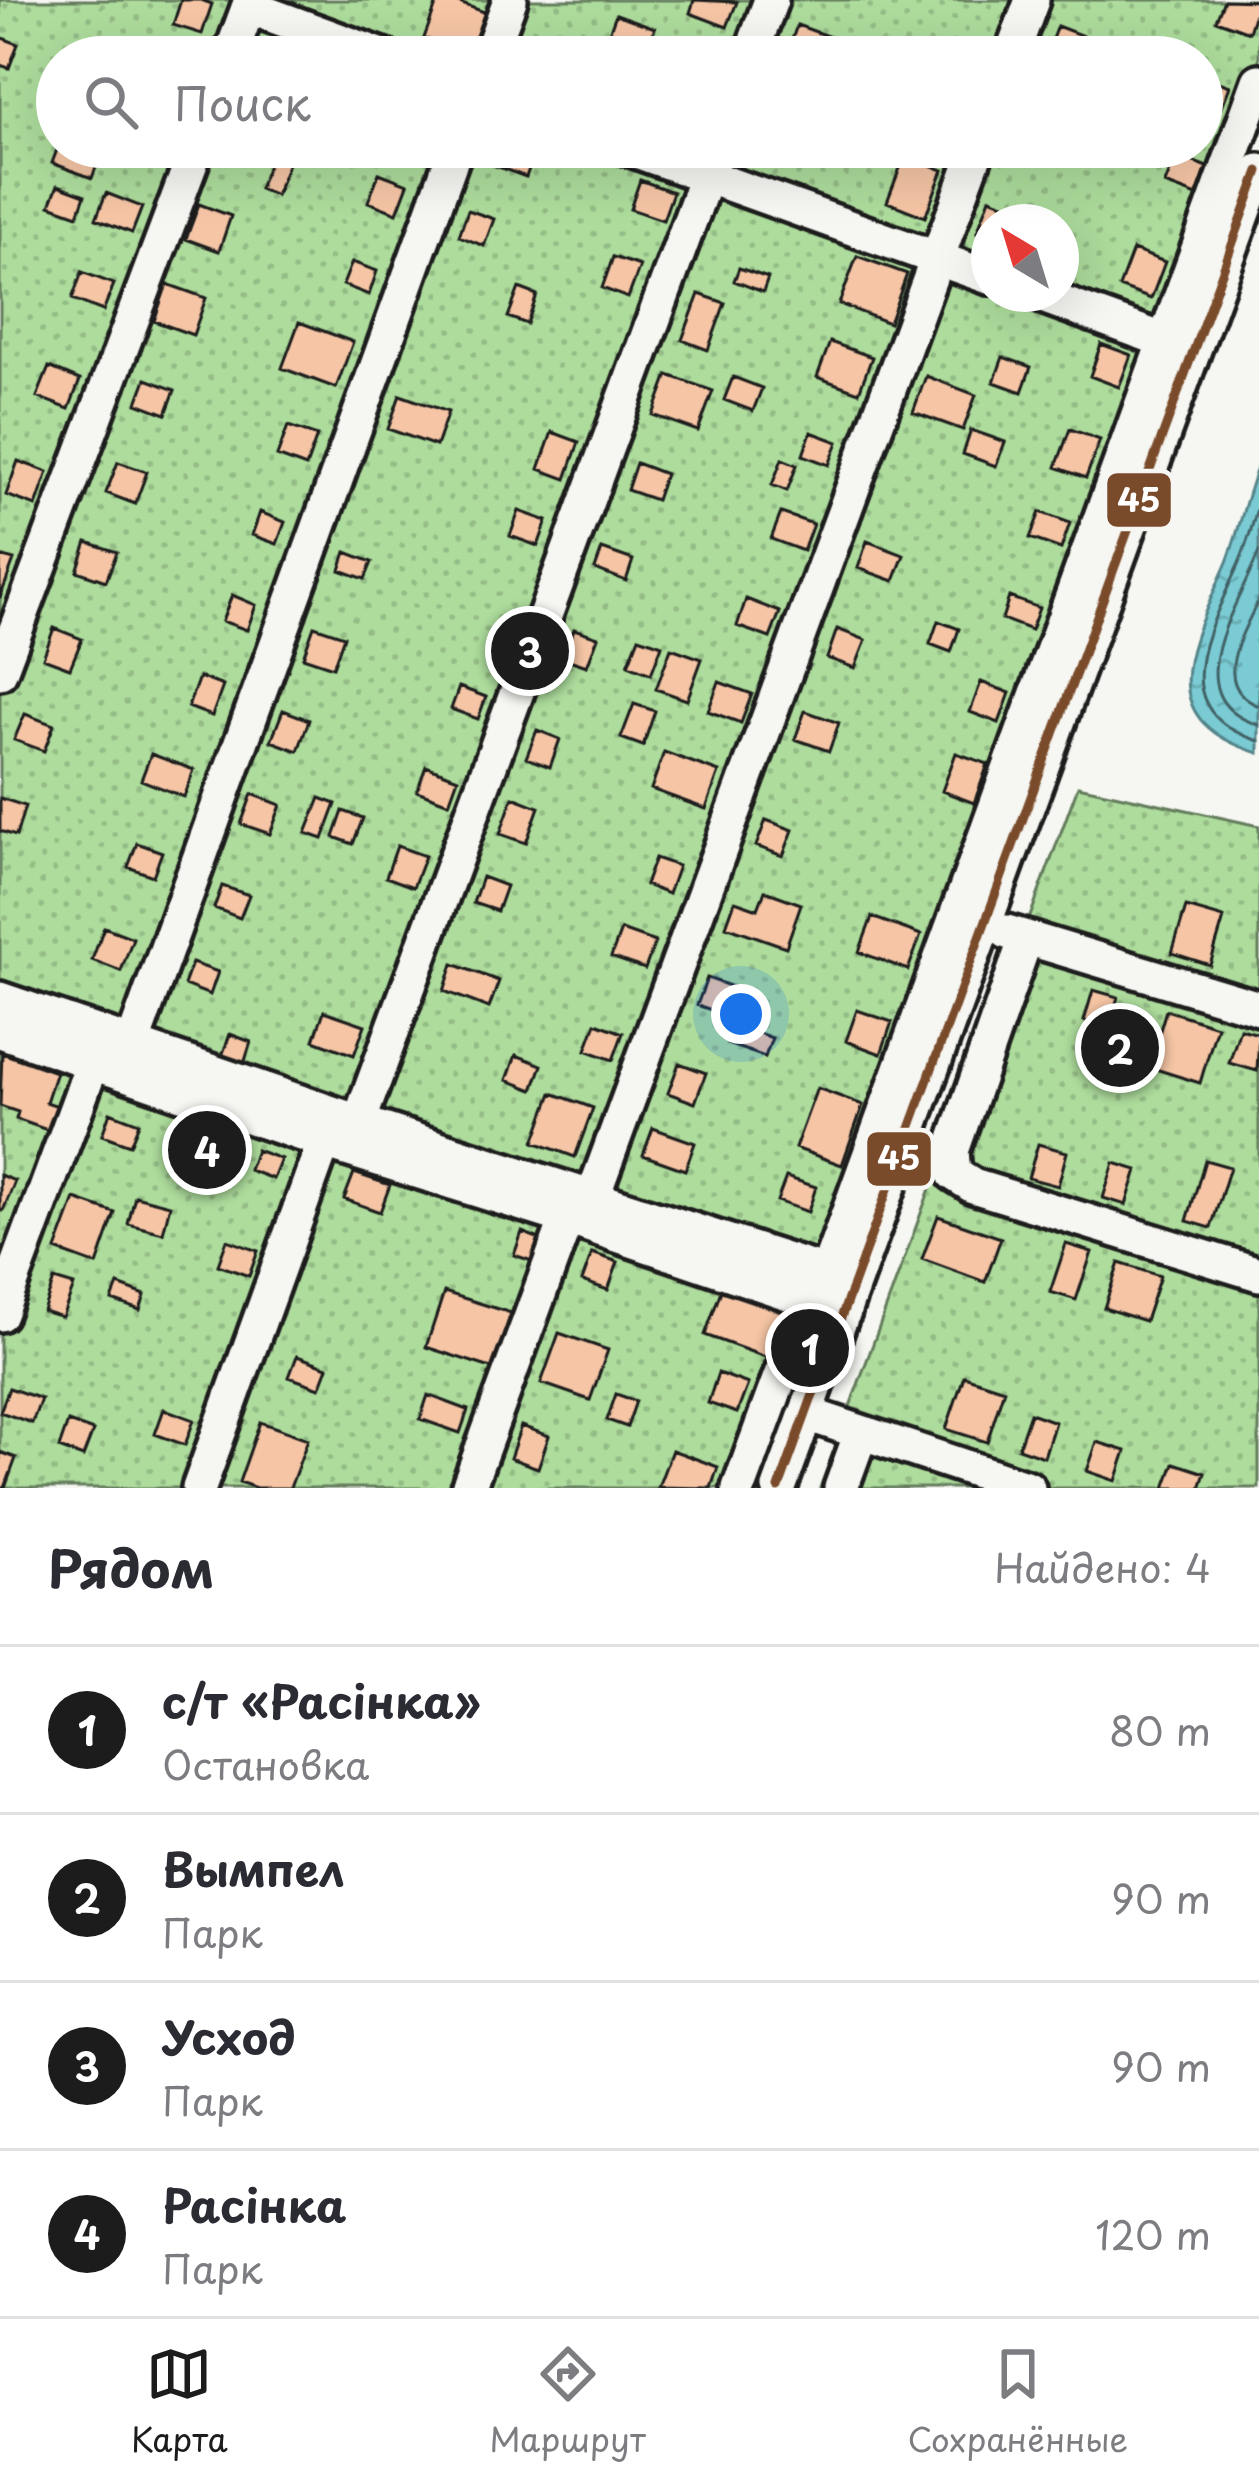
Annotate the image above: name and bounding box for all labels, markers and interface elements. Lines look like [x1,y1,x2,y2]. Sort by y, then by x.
search box [36,36,1223,168]
text: Поиск [174,68,311,136]
icon: search [78,69,144,135]
north arrow [971,204,1079,312]
line badge: 45 [1105,471,1173,529]
text: 45 [1117,473,1161,523]
pin: 3 [491,606,569,696]
your location [711,984,771,1044]
pin: 2 [1081,1003,1159,1093]
pin: 4 [168,1105,246,1195]
line badge: 45 [865,1130,933,1188]
text: 45 [877,1131,921,1181]
pin: 1 [771,1303,849,1393]
text: Рядом [48,1528,214,1605]
text: Найдено: 4 [994,1537,1211,1596]
text: с/т «Расінка» [162,1666,481,1734]
text: 1 [78,1700,96,1759]
text: 80 m [1109,1700,1211,1759]
text: Остановка [162,1734,369,1793]
text: Вымпел [162,1834,344,1902]
text: 2 [73,1868,101,1927]
text: 90 m [1111,1868,1211,1927]
text: Парк [162,1902,263,1961]
text: Усход [162,2002,295,2070]
text: 3 [74,2036,100,2095]
text: 90 m [1111,2036,1211,2095]
text: Парк [162,2070,263,2129]
text: Расінка [162,2170,346,2238]
text: 4 [74,2204,100,2263]
text: 120 m [1095,2204,1211,2263]
text: Парк [162,2238,263,2297]
tab: Карта [131,2341,228,2463]
tab: Маршрут [490,2341,646,2463]
tab: Сохранённые [907,2341,1128,2463]

